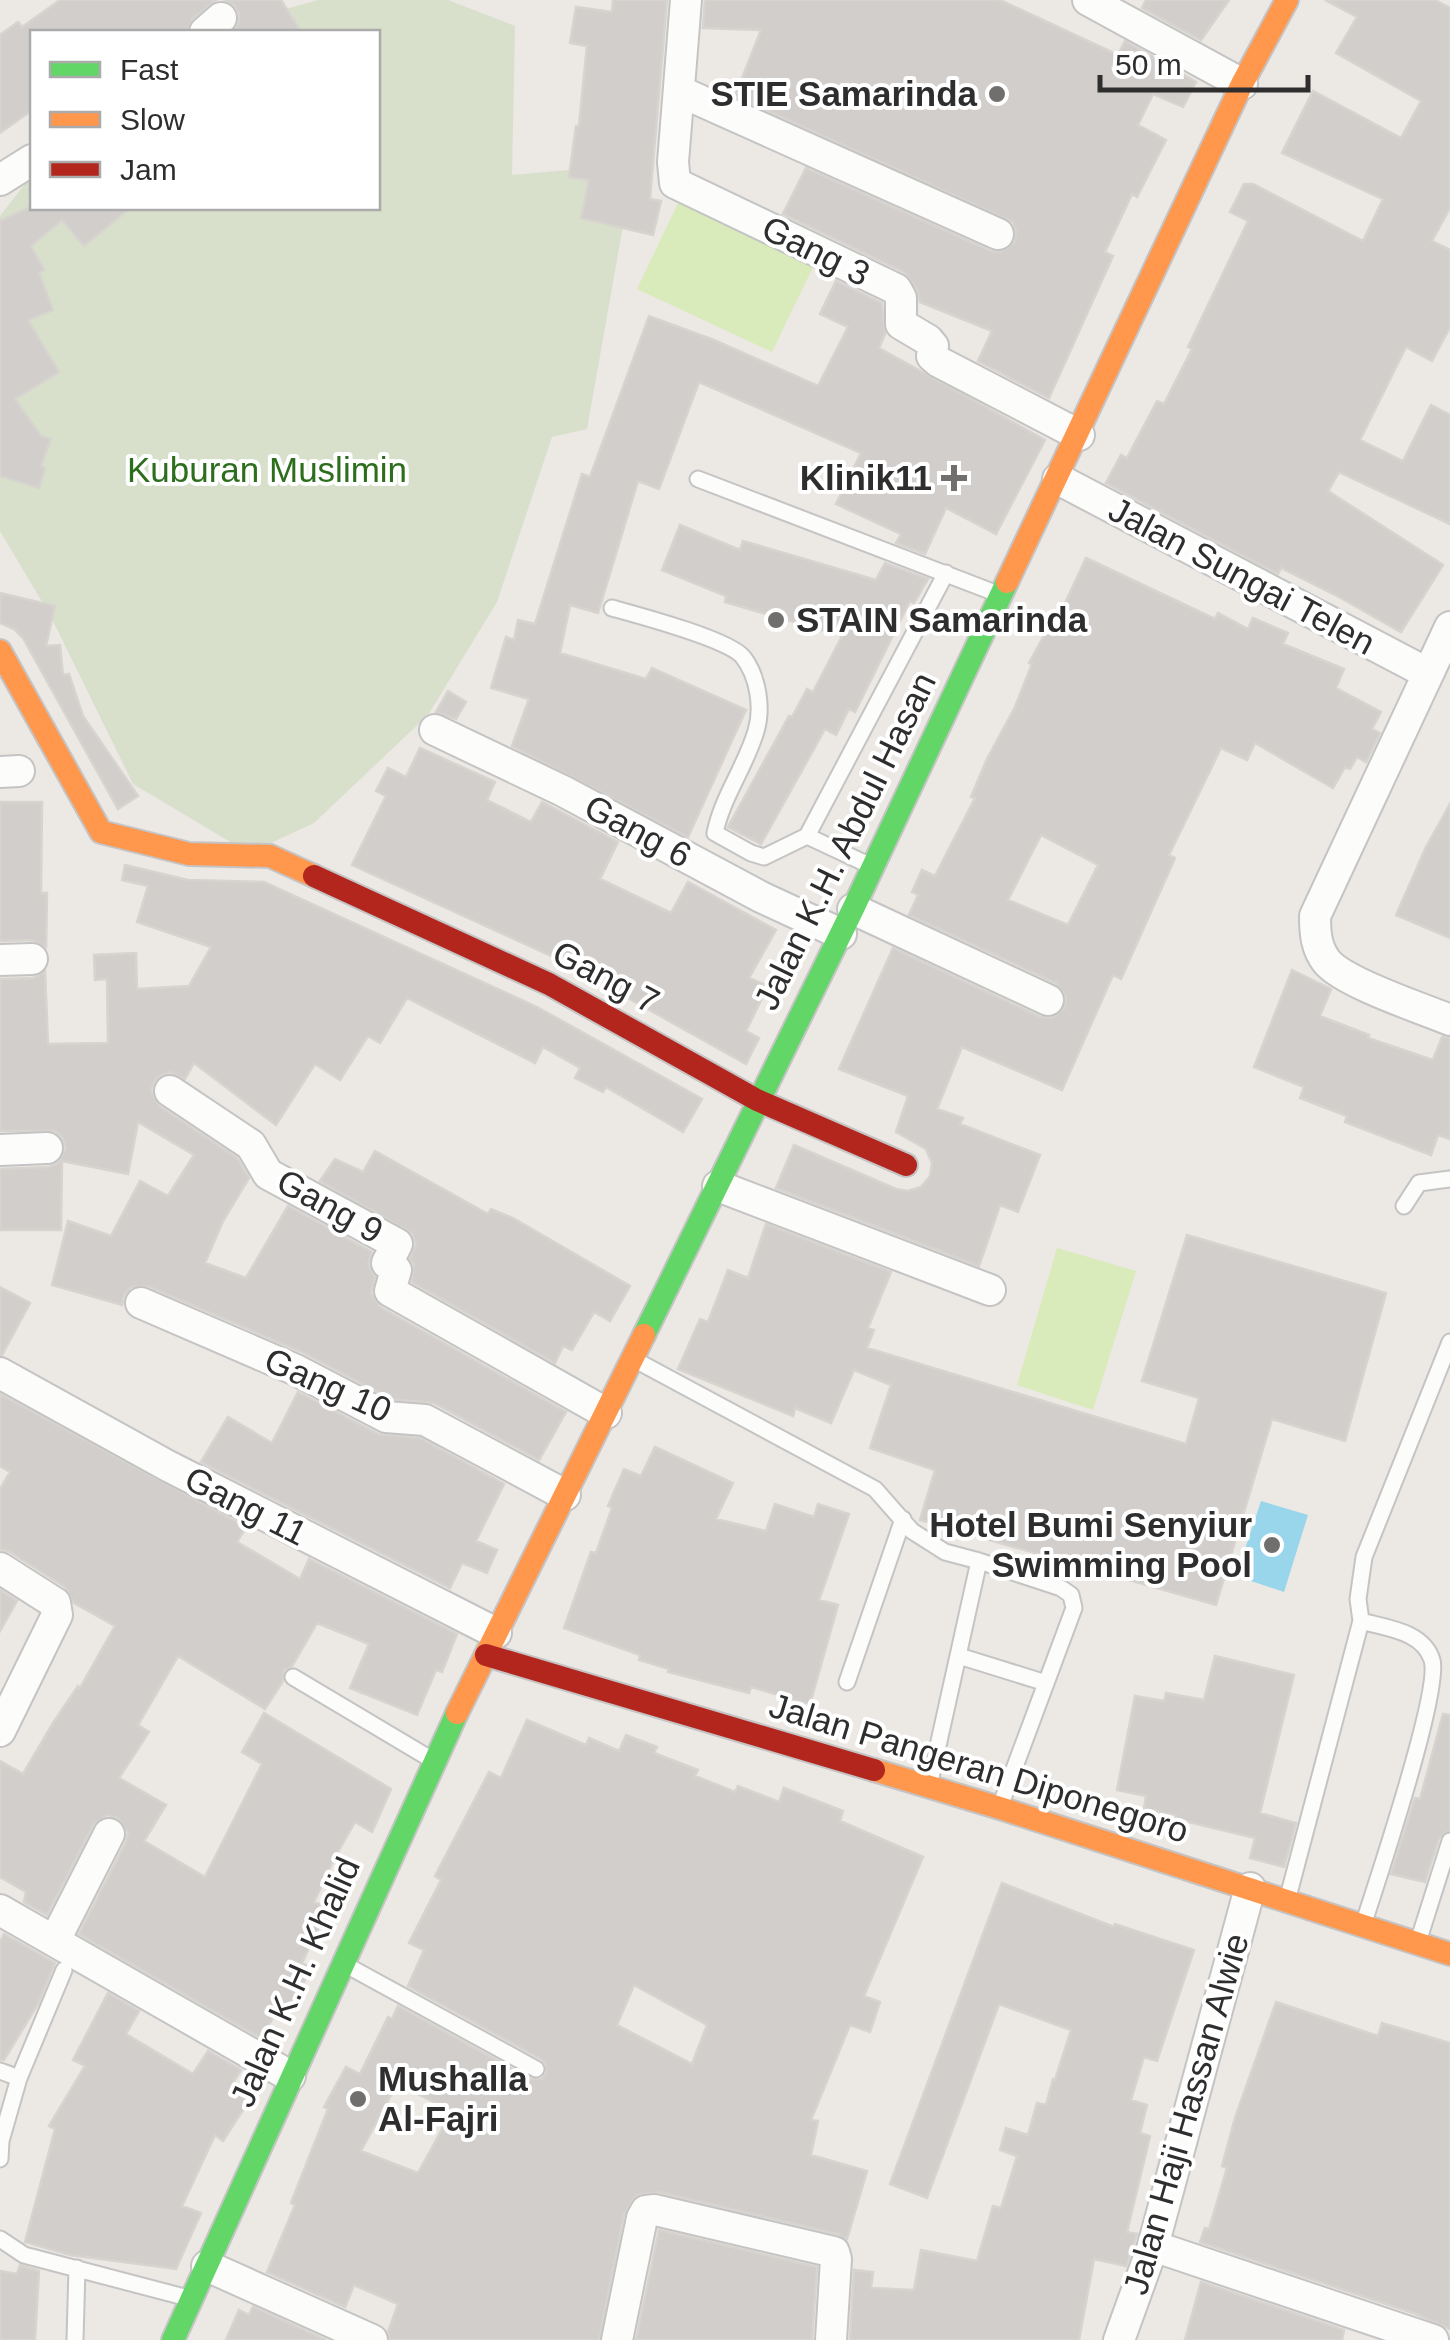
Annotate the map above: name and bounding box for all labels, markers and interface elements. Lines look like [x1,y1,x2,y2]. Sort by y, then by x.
legend [30,30,380,210]
scale bar [1100,30,1308,92]
text: 50 m [1115,48,1182,81]
text: Fast [120,53,179,86]
place label: STIE Samarinda [711,74,978,113]
marker: STIE Samarinda [986,83,1008,105]
text: Slow [120,103,185,136]
text: Jam [120,153,177,186]
street label: Gang 3 [756,208,876,293]
park label: Kuburan Muslimin [127,450,407,489]
place label: Klinik11 [800,458,932,497]
marker: Klinik11 [941,465,967,491]
street label: Jalan Sungai Telen [1103,489,1382,662]
place label: STAIN Samarinda [796,600,1088,639]
marker: STAIN Samarinda [765,609,787,631]
street label: Jalan K.H. Abdul Hasan [746,666,943,1015]
street label: Gang 6 [578,786,698,875]
street label: Gang 7 [546,932,666,1021]
street label: Gang 9 [271,1161,390,1250]
street label: Gang 10 [259,1339,397,1430]
street label: Gang 11 [179,1458,314,1553]
place label: Hotel Bumi Senyiur Swimming Pool [929,1505,1252,1584]
marker: Hotel Bumi Senyiur Swimming Pool [1261,1534,1283,1556]
street label: Jalan Pangeran Diponegoro [765,1685,1193,1850]
street label: Jalan K.H. Khalid [222,1851,367,2112]
street label: Jalan Haji Hassan Alwie [1115,1929,1256,2299]
place label: Mushalla Al-Fajri [378,2059,528,2138]
marker: Mushalla Al-Fajri [347,2088,369,2110]

